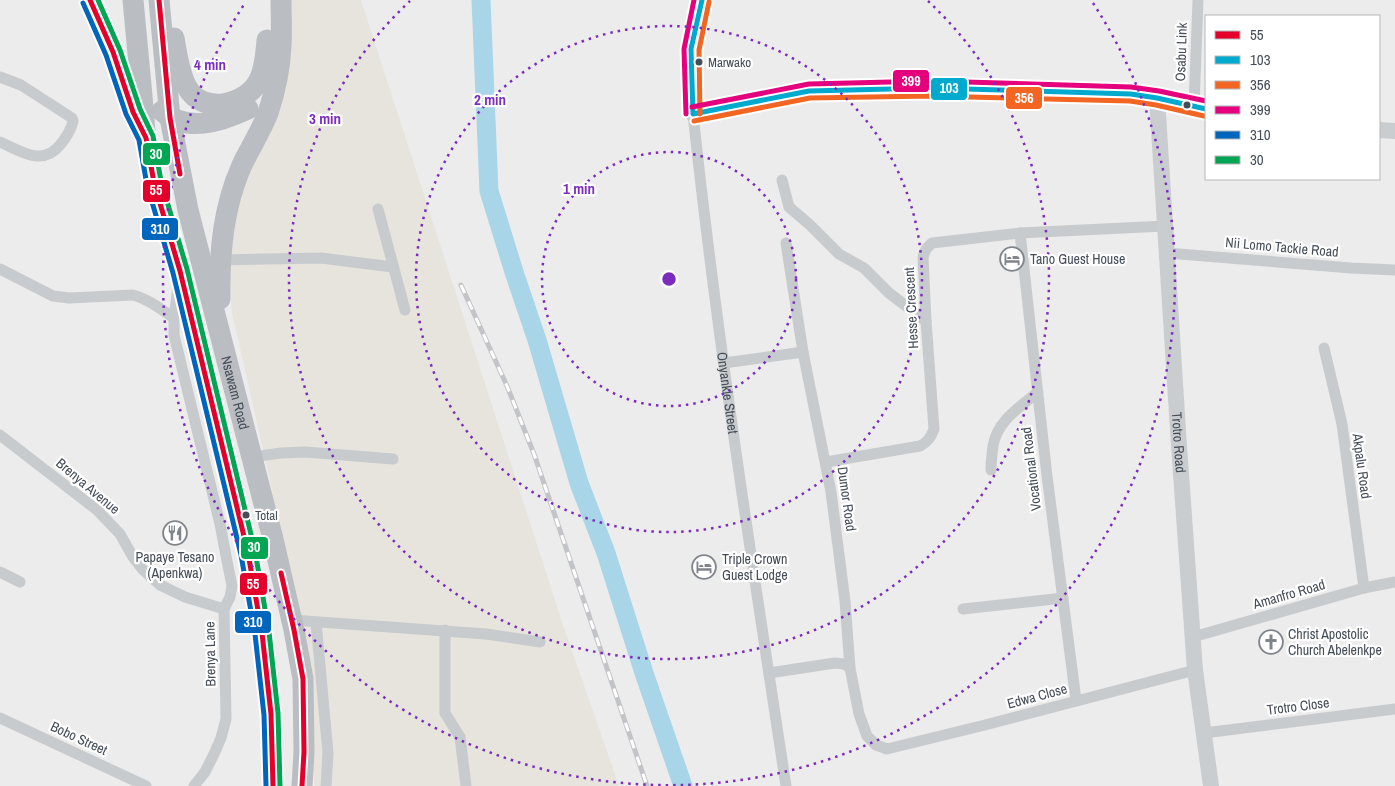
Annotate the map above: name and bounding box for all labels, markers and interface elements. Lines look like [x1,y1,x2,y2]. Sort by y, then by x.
legend [1205,15,1380,180]
street label: Osabu Link [1171,22,1191,82]
text: 55 [1250,24,1264,45]
text: 103 [1250,49,1271,70]
text: 4 min [194,54,226,75]
place label: Marwako [708,54,751,71]
marker: Marwako [694,57,704,67]
line badge: 399 [892,69,930,93]
text: 399 [901,72,921,90]
text: 356 [1250,74,1271,95]
line badge: 103 [930,77,968,101]
text: 103 [939,79,959,97]
line badge: 356 [1005,86,1043,110]
text: 2 min [474,89,506,110]
text: 356 [1014,89,1034,107]
text: 399 [1250,99,1271,120]
unlabelled marker [1182,100,1192,110]
text: 3 min [309,108,341,129]
text: 310 [1250,124,1271,145]
line badge: 30 [142,142,171,166]
text: 30 [150,145,162,163]
text: 30 [1250,149,1264,170]
text: 1 min [563,178,595,199]
line badge: 55 [142,179,171,203]
text: 55 [150,181,163,199]
line badge: 310 [141,217,179,241]
text: 310 [150,220,170,238]
street label: Nii Lomo Tackie Road [1225,233,1339,261]
hotel icon: Tano Guest House [999,246,1025,272]
place label: Tano Guest House [1030,250,1125,268]
street label: Hesse Crescent [900,267,922,349]
centre of rings [660,270,678,288]
street label: Onyankle Street [713,351,742,435]
street label: Nsawam Road [217,354,253,431]
street label: Trotro Road [1168,411,1190,473]
street label: Vocational Road [1017,426,1045,512]
street label: Akpalu Road [1348,431,1375,500]
street label: Brenya Avenue [52,454,124,518]
street label: Dumor Road [834,466,860,532]
place label: Total [255,507,278,524]
marker: Total [241,510,251,520]
restaurant icon: Papaye Tesano (Apenkwa) [162,520,188,546]
line badge: 30 [240,536,269,560]
text: 30 [248,538,260,556]
place label: Papaye Tesano (Apenkwa) [136,548,214,582]
place label: Triple Crown Guest Lodge [722,550,788,584]
hotel icon: Triple Crown Guest Lodge [691,554,717,580]
line badge: 55 [239,572,268,596]
text: 55 [247,575,260,593]
street label: Amanfro Road [1250,575,1327,613]
line badge: 310 [234,610,272,634]
text: 310 [243,613,263,631]
street label: Brenya Lane [200,621,220,687]
place label: Christ Apostolic Church Abelenkpe [1288,625,1382,659]
church icon: Christ Apostolic Church Abelenkpe [1258,629,1284,655]
street label: Edwa Close [1005,679,1069,713]
street label: Trotro Close [1266,693,1330,719]
street label: Bobo Street [48,717,110,759]

